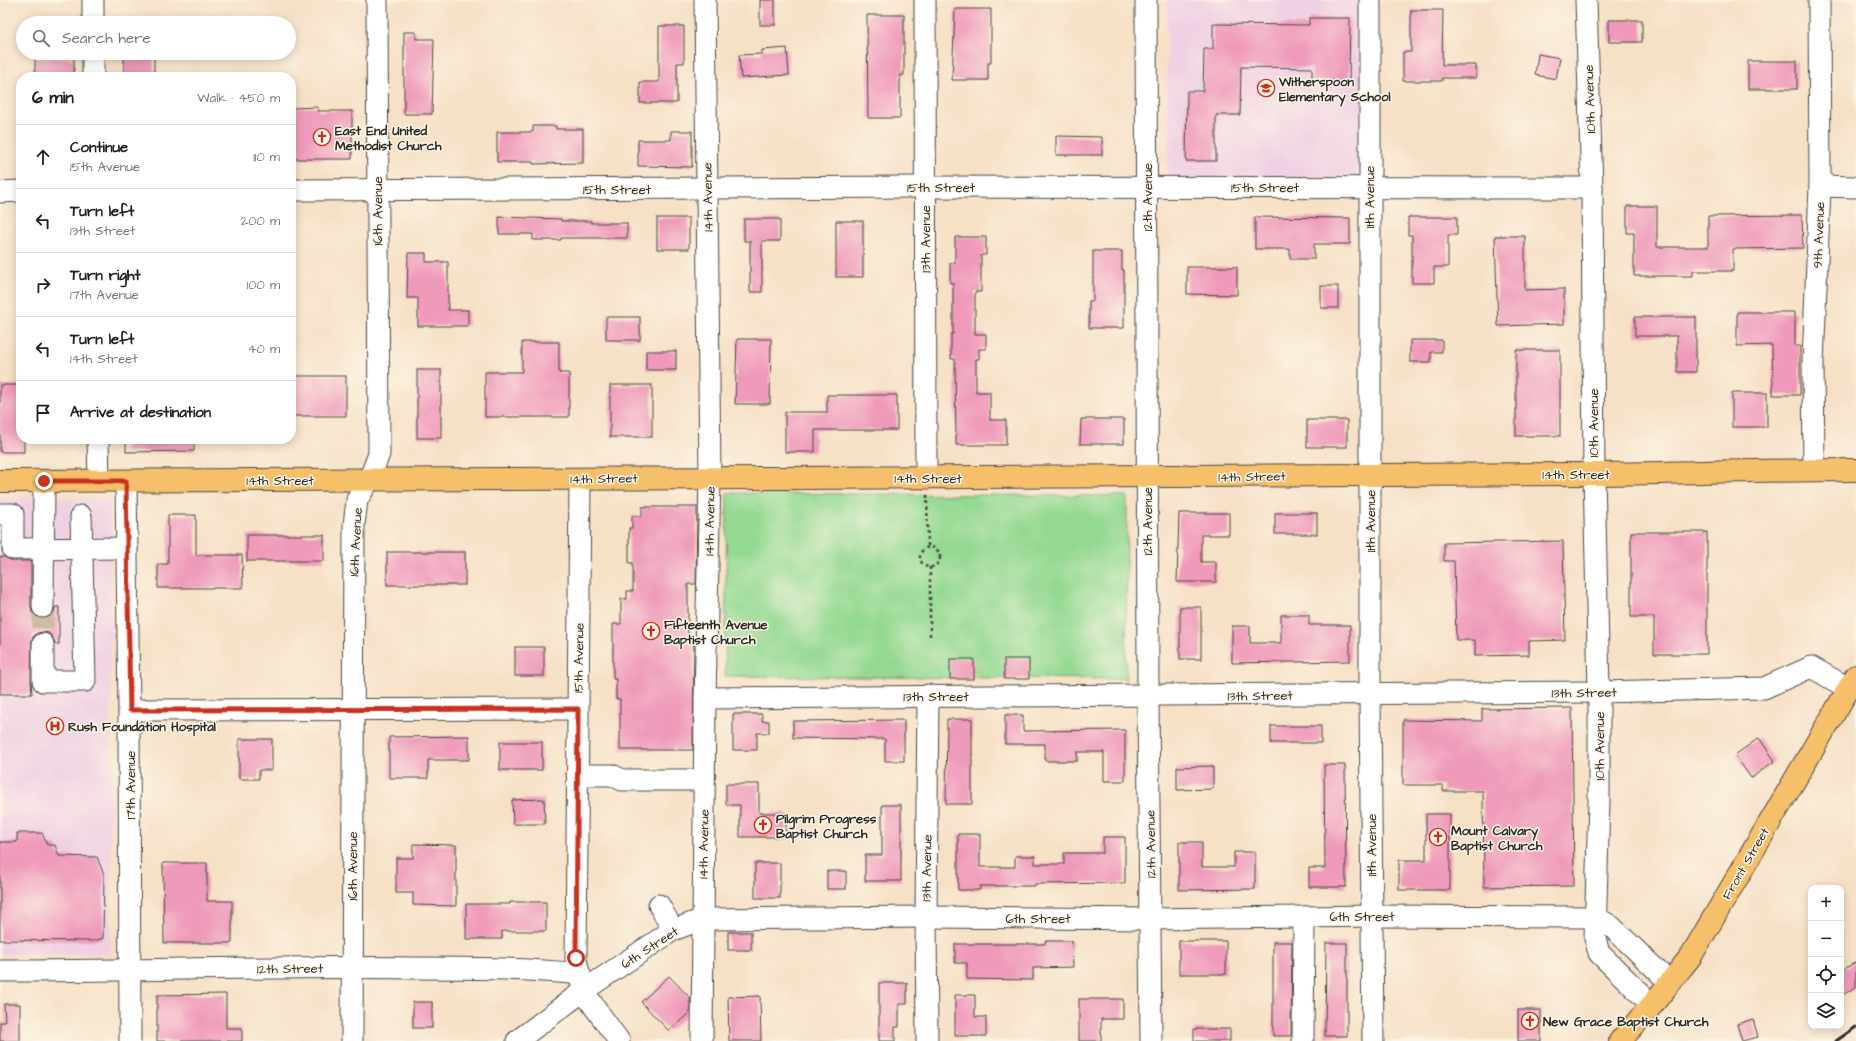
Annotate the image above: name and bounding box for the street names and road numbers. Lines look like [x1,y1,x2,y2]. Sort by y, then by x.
street label: 10th Avenue [1580,64,1600,134]
street label: 14th Avenue [698,162,718,232]
street label: 12th Avenue [1139,163,1157,231]
street label: 11th Avenue [1361,166,1379,228]
street label: 16th Avenue [369,177,387,245]
street label: 15th Street [907,179,976,197]
street label: 15th Street [1231,179,1300,197]
street label: 15th Street [583,181,652,199]
street label: 9th Avenue [1809,201,1829,269]
street label: 13th Avenue [917,205,935,273]
street label: 10th Avenue [1585,389,1603,458]
street label: 14th Street [1542,466,1611,484]
street label: 14th Street [1218,467,1287,487]
street label: 14th Street [570,469,639,489]
street label: 14th Street [894,470,963,488]
street label: 14th Street [246,472,315,490]
street label: 14th Avenue [700,486,720,556]
street label: 12th Avenue [1139,487,1157,555]
street label: 11th Avenue [1362,490,1380,552]
street label: 16th Avenue [345,507,367,577]
street label: 15th Avenue [569,623,589,693]
street label: 13th Street [1551,683,1618,703]
street label: 13th Street [1227,686,1294,706]
street label: 13th Street [903,688,969,706]
street label: 10th Avenue [1591,712,1609,781]
street label: 17th Avenue [122,751,140,819]
street label: 14th Avenue [694,809,714,879]
street label: 12th Avenue [1141,810,1161,878]
street label: 11th Avenue [1363,814,1381,876]
street label: Front Street [1718,823,1774,903]
street label: 16th Avenue [344,832,362,900]
street label: 13th Avenue [917,834,937,902]
street label: 6th Street [1329,908,1395,926]
street label: 6th Street [1005,910,1071,928]
street label: 6th Street [617,922,682,973]
street label: 12th Street [257,959,324,979]

